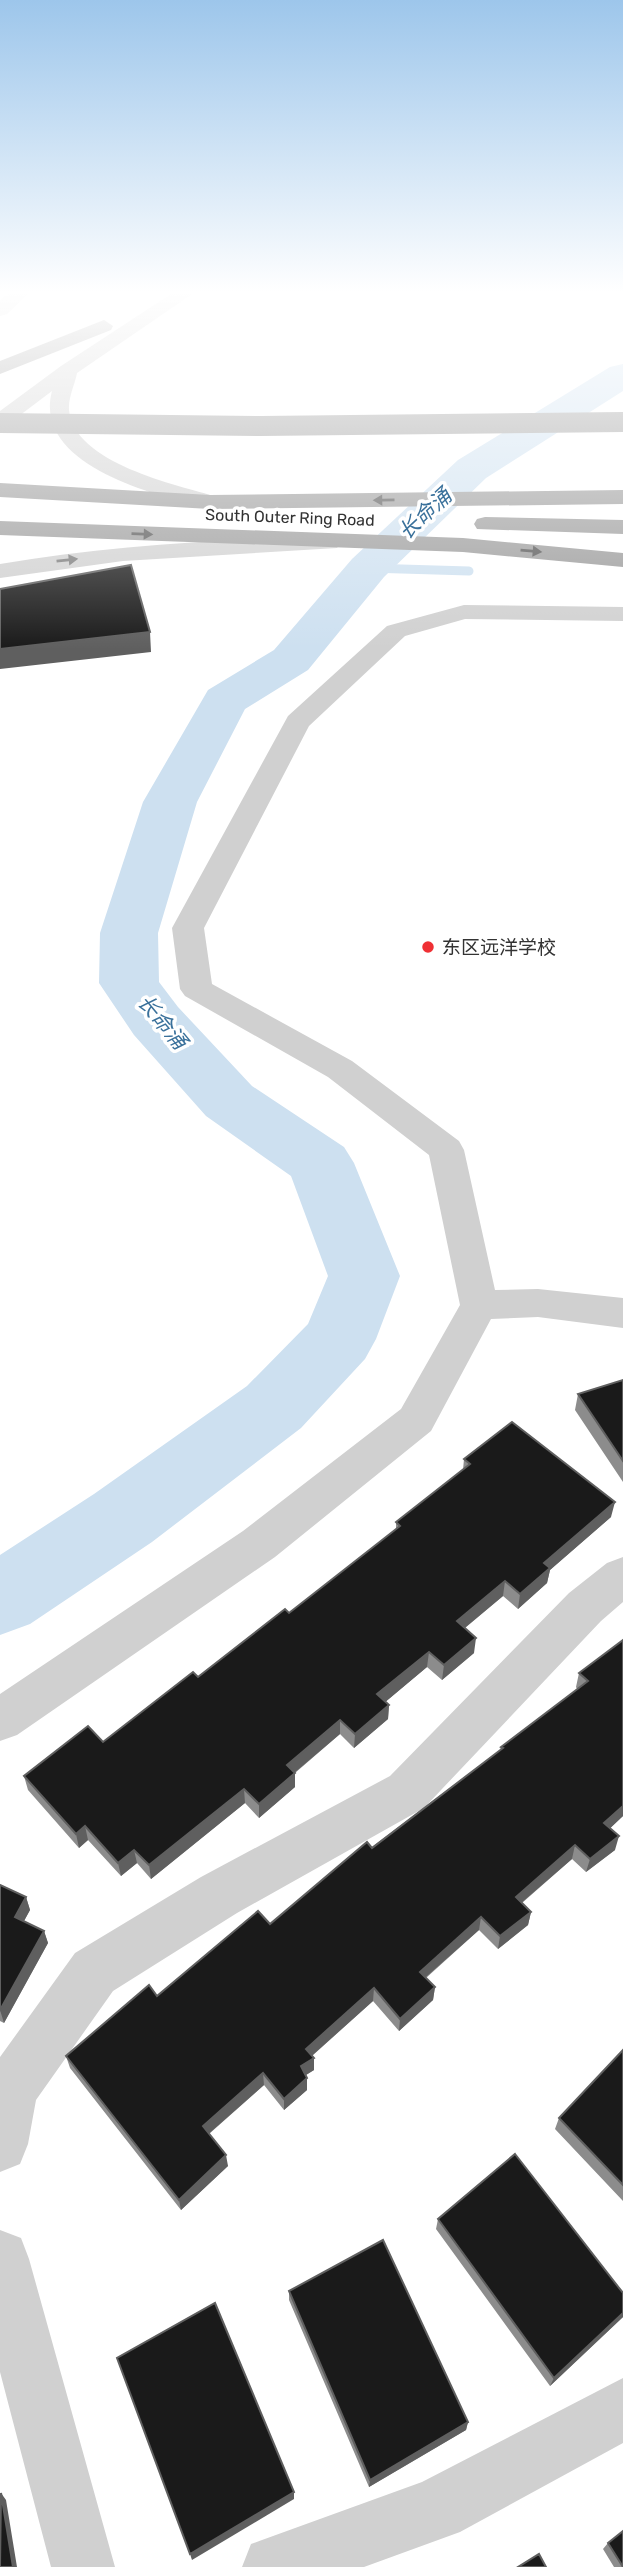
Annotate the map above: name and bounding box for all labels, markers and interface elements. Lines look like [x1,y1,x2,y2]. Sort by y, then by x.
water label: 长命涌 [393,482,458,544]
one-way arrow [373,494,395,506]
street label: South Outer Ring Road [205,505,375,530]
one-way arrow [131,528,153,539]
one-way arrow [520,546,542,557]
one-way arrow [56,555,78,566]
place label: 东区远洋学校 [442,936,556,959]
marker: 东区远洋学校 [420,939,436,955]
water label: 长命涌 [133,990,193,1055]

